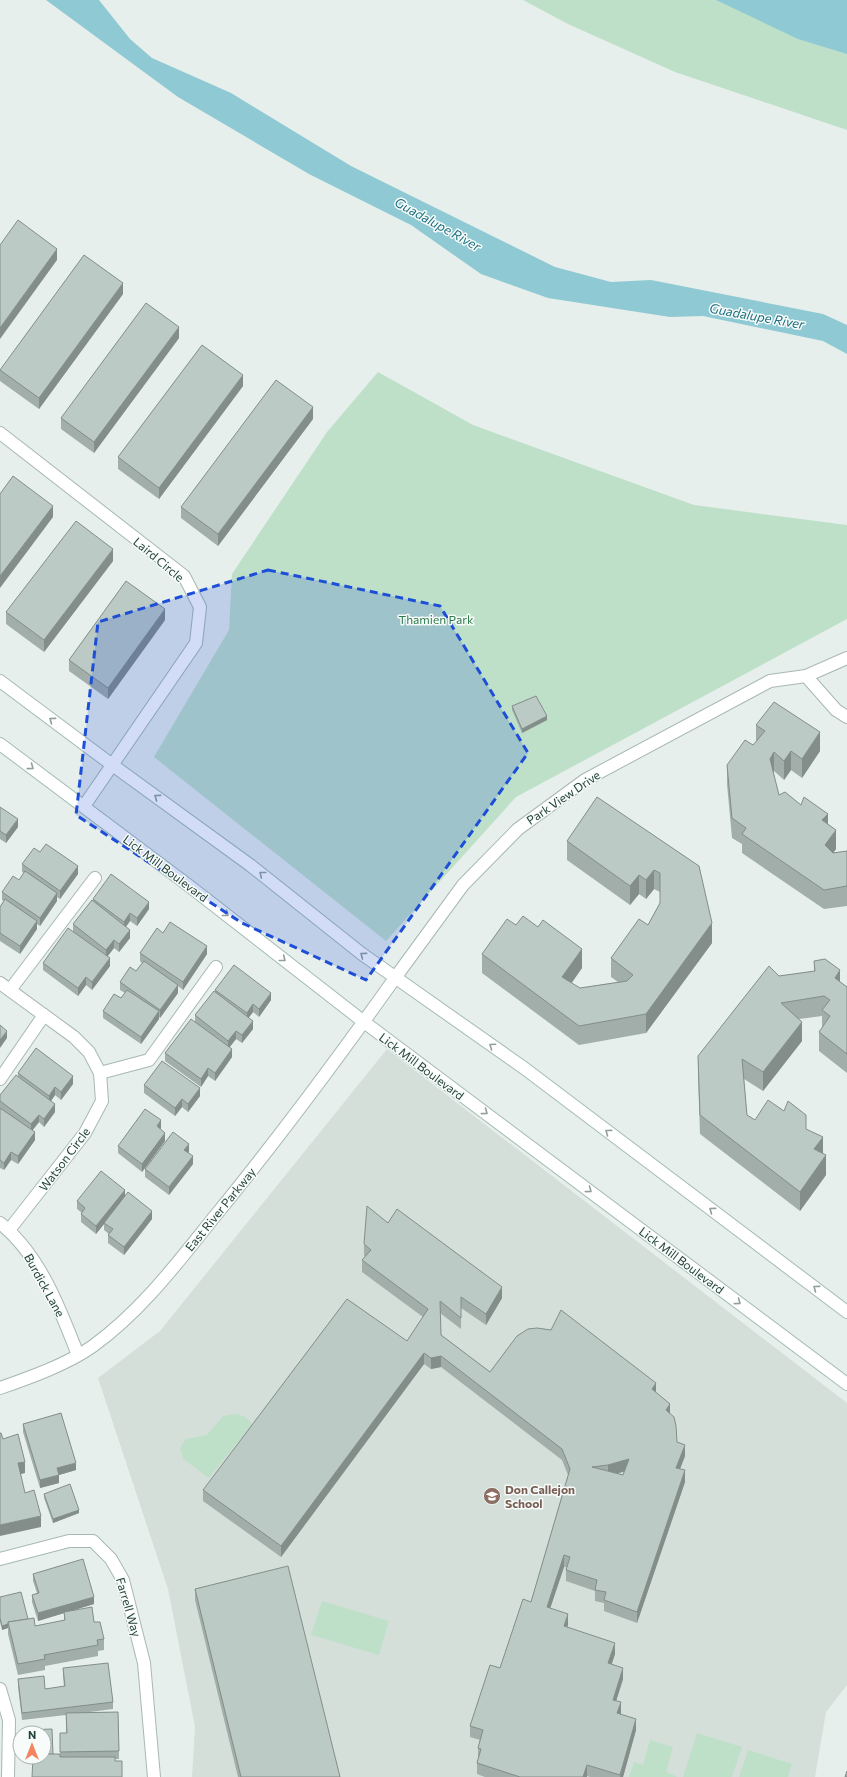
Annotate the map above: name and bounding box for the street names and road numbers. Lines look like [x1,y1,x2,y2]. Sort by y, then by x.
street label: Laird Circle [131,534,187,584]
street label: Park View Drive [524,767,602,827]
street label: Lick Mill Boulevard [121,832,211,904]
street label: Lick Mill Boulevard [377,1030,467,1102]
street label: Watson Circle [36,1125,92,1193]
street label: East River Parkway [182,1164,258,1254]
street label: Lick Mill Boulevard [637,1224,727,1296]
street label: Burdick Lane [22,1251,68,1319]
street label: Farrell Way [114,1576,144,1638]

